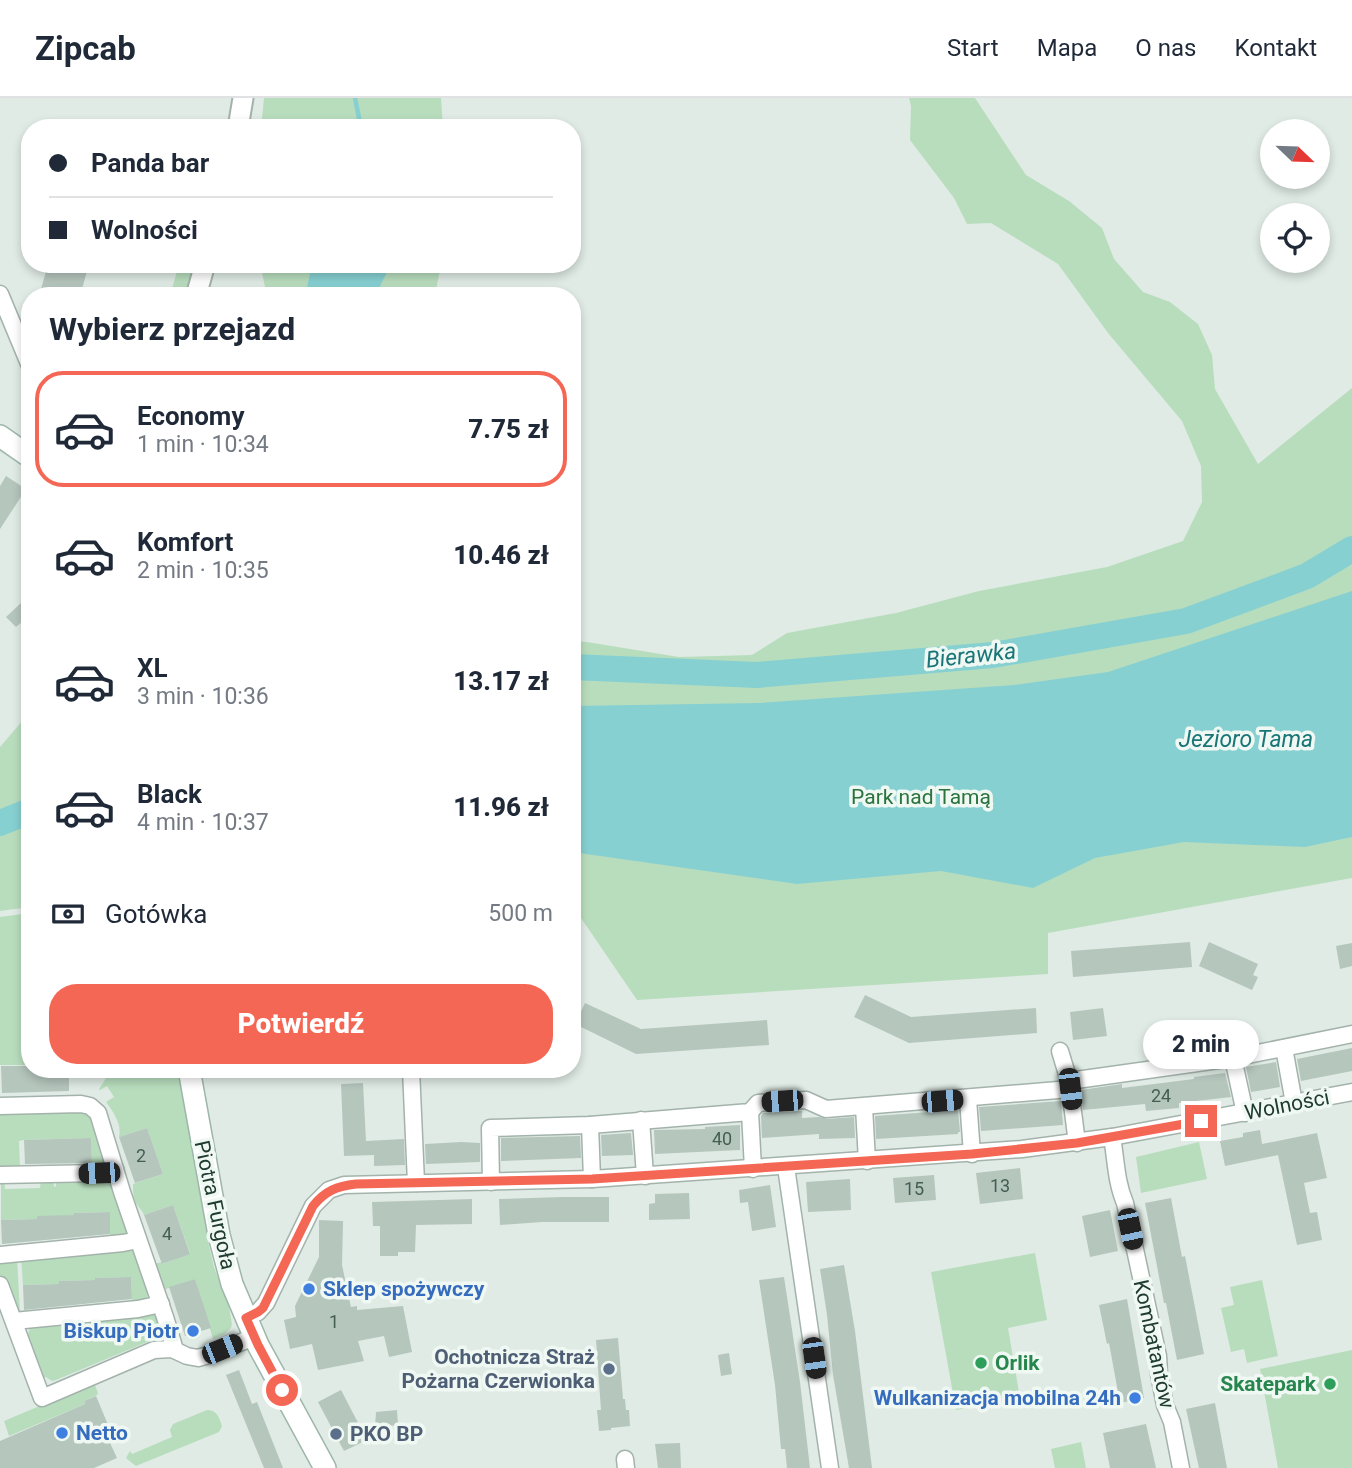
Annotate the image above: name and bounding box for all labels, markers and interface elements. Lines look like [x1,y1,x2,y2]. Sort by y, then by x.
text: Zipcab [35,29,136,68]
text: Start [947,34,999,62]
text: Mapa [1037,34,1097,62]
text: O nas [1135,34,1196,62]
text: Kontakt [1234,34,1317,62]
north arrow [1260,119,1330,189]
map controls [1260,119,1330,273]
text: Panda bar [91,148,209,178]
button: locate [1260,203,1330,273]
text: Wolności [91,215,198,245]
text: Wybierz przejazd [49,310,295,348]
icon: car [53,398,116,461]
text: Economy [137,401,244,431]
text: 7.75 zł [468,414,549,444]
text: 1 min · 10:34 [137,431,269,458]
icon: car [53,524,116,587]
text: Komfort [137,527,233,557]
text: 10.46 zł [453,540,549,570]
text: 2 min · 10:35 [137,557,269,584]
water label: Bierawka [925,637,1018,674]
icon: car [53,650,116,713]
text: XL [137,653,168,683]
text: 13.17 zł [453,666,549,696]
text: 3 min · 10:36 [137,683,269,710]
water label: Jezioro Tama [1179,726,1313,753]
icon: car [53,776,116,839]
text: Black [137,779,202,809]
park label: Park nad Tamą [851,785,991,809]
text: 11.96 zł [453,792,549,822]
text: 4 min · 10:37 [137,809,269,836]
icon: cash [49,895,87,933]
text: Gotówka [105,899,207,929]
text: 500 m [488,900,553,927]
button: Potwierdź [49,984,553,1064]
callout: 2 min [1143,1020,1259,1068]
text: 2 min [1172,1031,1230,1058]
car [1058,1067,1083,1111]
house number: 24 [1151,1085,1171,1106]
street label: Wolności [1243,1085,1331,1125]
car [761,1089,804,1113]
car [921,1089,964,1113]
route end [1185,1105,1217,1137]
house number: 40 [712,1128,732,1149]
street label: Piotra Furgoła [190,1138,240,1272]
house number: 2 [136,1145,146,1166]
car [78,1162,121,1184]
house number: 13 [990,1175,1010,1196]
house number: 15 [904,1178,924,1199]
car [1116,1206,1145,1252]
house number: 4 [162,1223,172,1244]
place label: Sklep spożywczy [323,1277,485,1301]
street label: Kombatantów [1129,1278,1179,1411]
marker: Sklep spożywczy [301,1281,317,1297]
house number: 1 [329,1311,339,1332]
place label: Biskup Piotr [64,1319,179,1343]
marker: Biskup Piotr [185,1323,201,1339]
car [199,1331,246,1367]
car [801,1336,828,1380]
place label: Ochotnicza Straż Pożarna Czerwionka [402,1345,595,1393]
place label: Orlik [995,1351,1040,1375]
marker: Orlik [973,1355,989,1371]
marker: Ochotnicza Straż Pożarna Czerwionka [601,1361,617,1377]
place label: Skatepark [1220,1372,1317,1396]
route start [266,1374,298,1406]
marker: Skatepark [1322,1376,1338,1392]
place label: Wulkanizacja mobilna 24h [874,1386,1121,1410]
marker: Wulkanizacja mobilna 24h [1127,1390,1143,1406]
place label: Netto [76,1421,128,1445]
place label: PKO BP [350,1422,423,1446]
marker: Netto [54,1425,70,1441]
marker: PKO BP [328,1426,344,1442]

